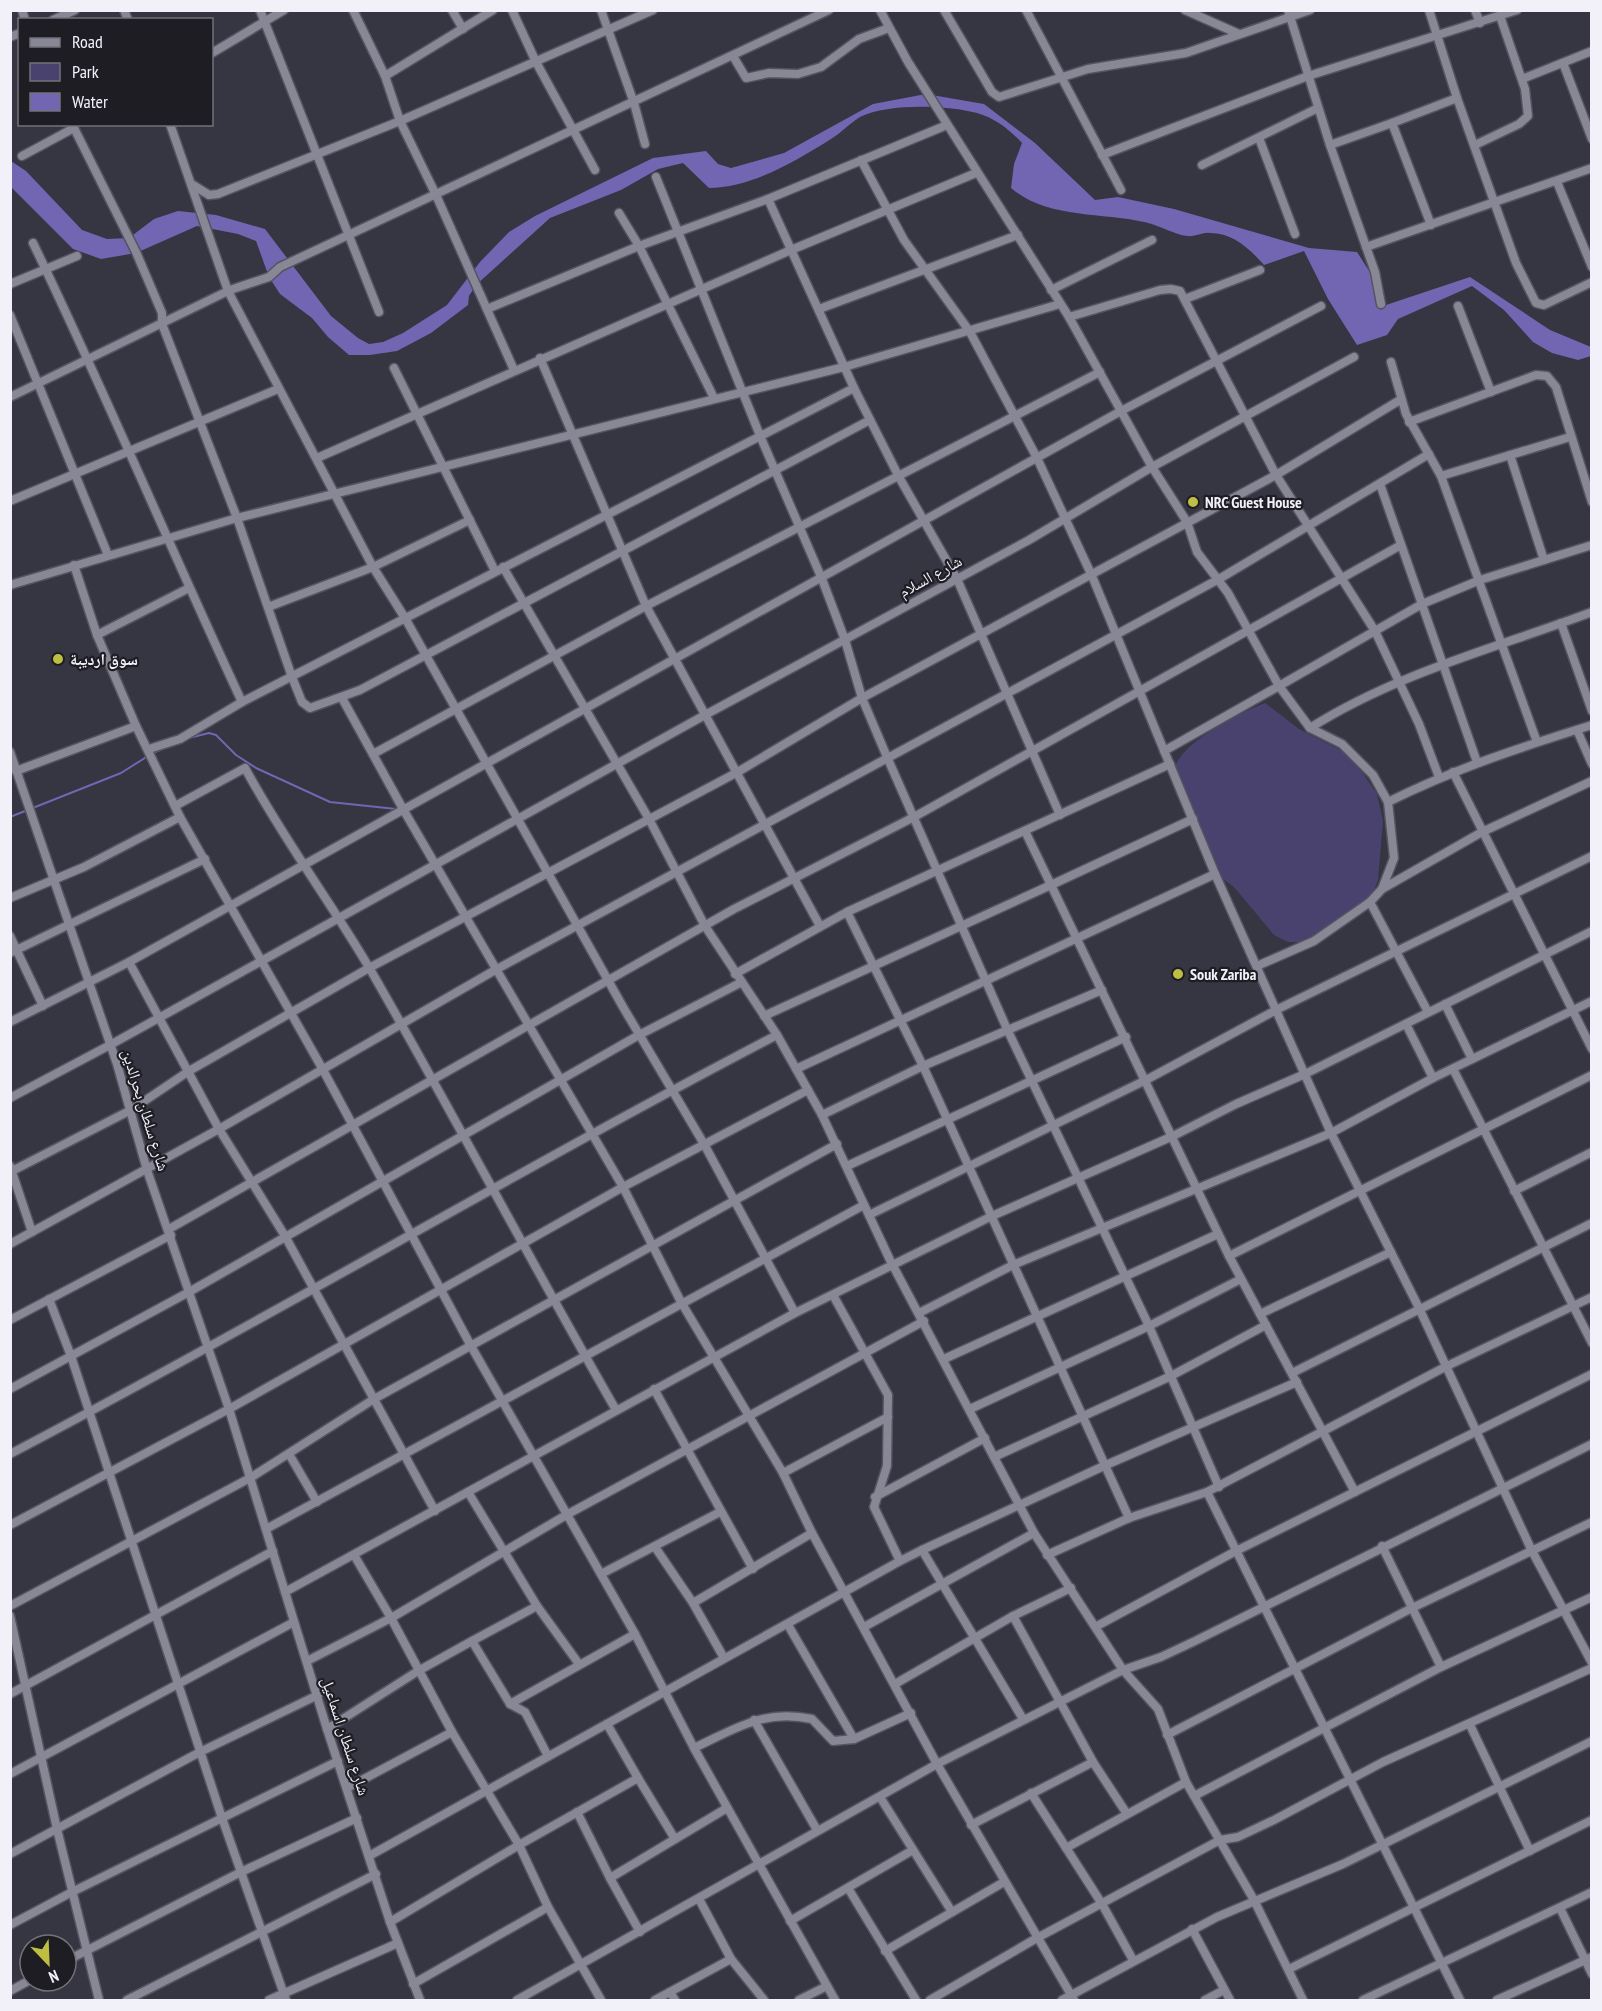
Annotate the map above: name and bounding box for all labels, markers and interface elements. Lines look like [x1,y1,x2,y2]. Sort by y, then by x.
legend [18,18,213,126]
text: Road [72,30,103,53]
text: Park [72,60,99,83]
text: Water [72,90,108,113]
place label: NRC Guest House [1205,492,1302,512]
marker: NRC Guest House [1186,495,1200,509]
street label: شارع السلام [895,550,966,602]
place label: سوق ارديبة [70,649,138,669]
marker: سوق ارديبة [51,652,65,666]
place label: Souk Zariba [1190,964,1257,984]
marker: Souk Zariba [1171,967,1185,981]
street label: شارع سلطان بحرالدين [117,1047,174,1174]
street label: شارع سلطان اسماعيل [316,1674,375,1798]
north arrow [18,1933,78,1993]
text: N [46,1966,62,1988]

